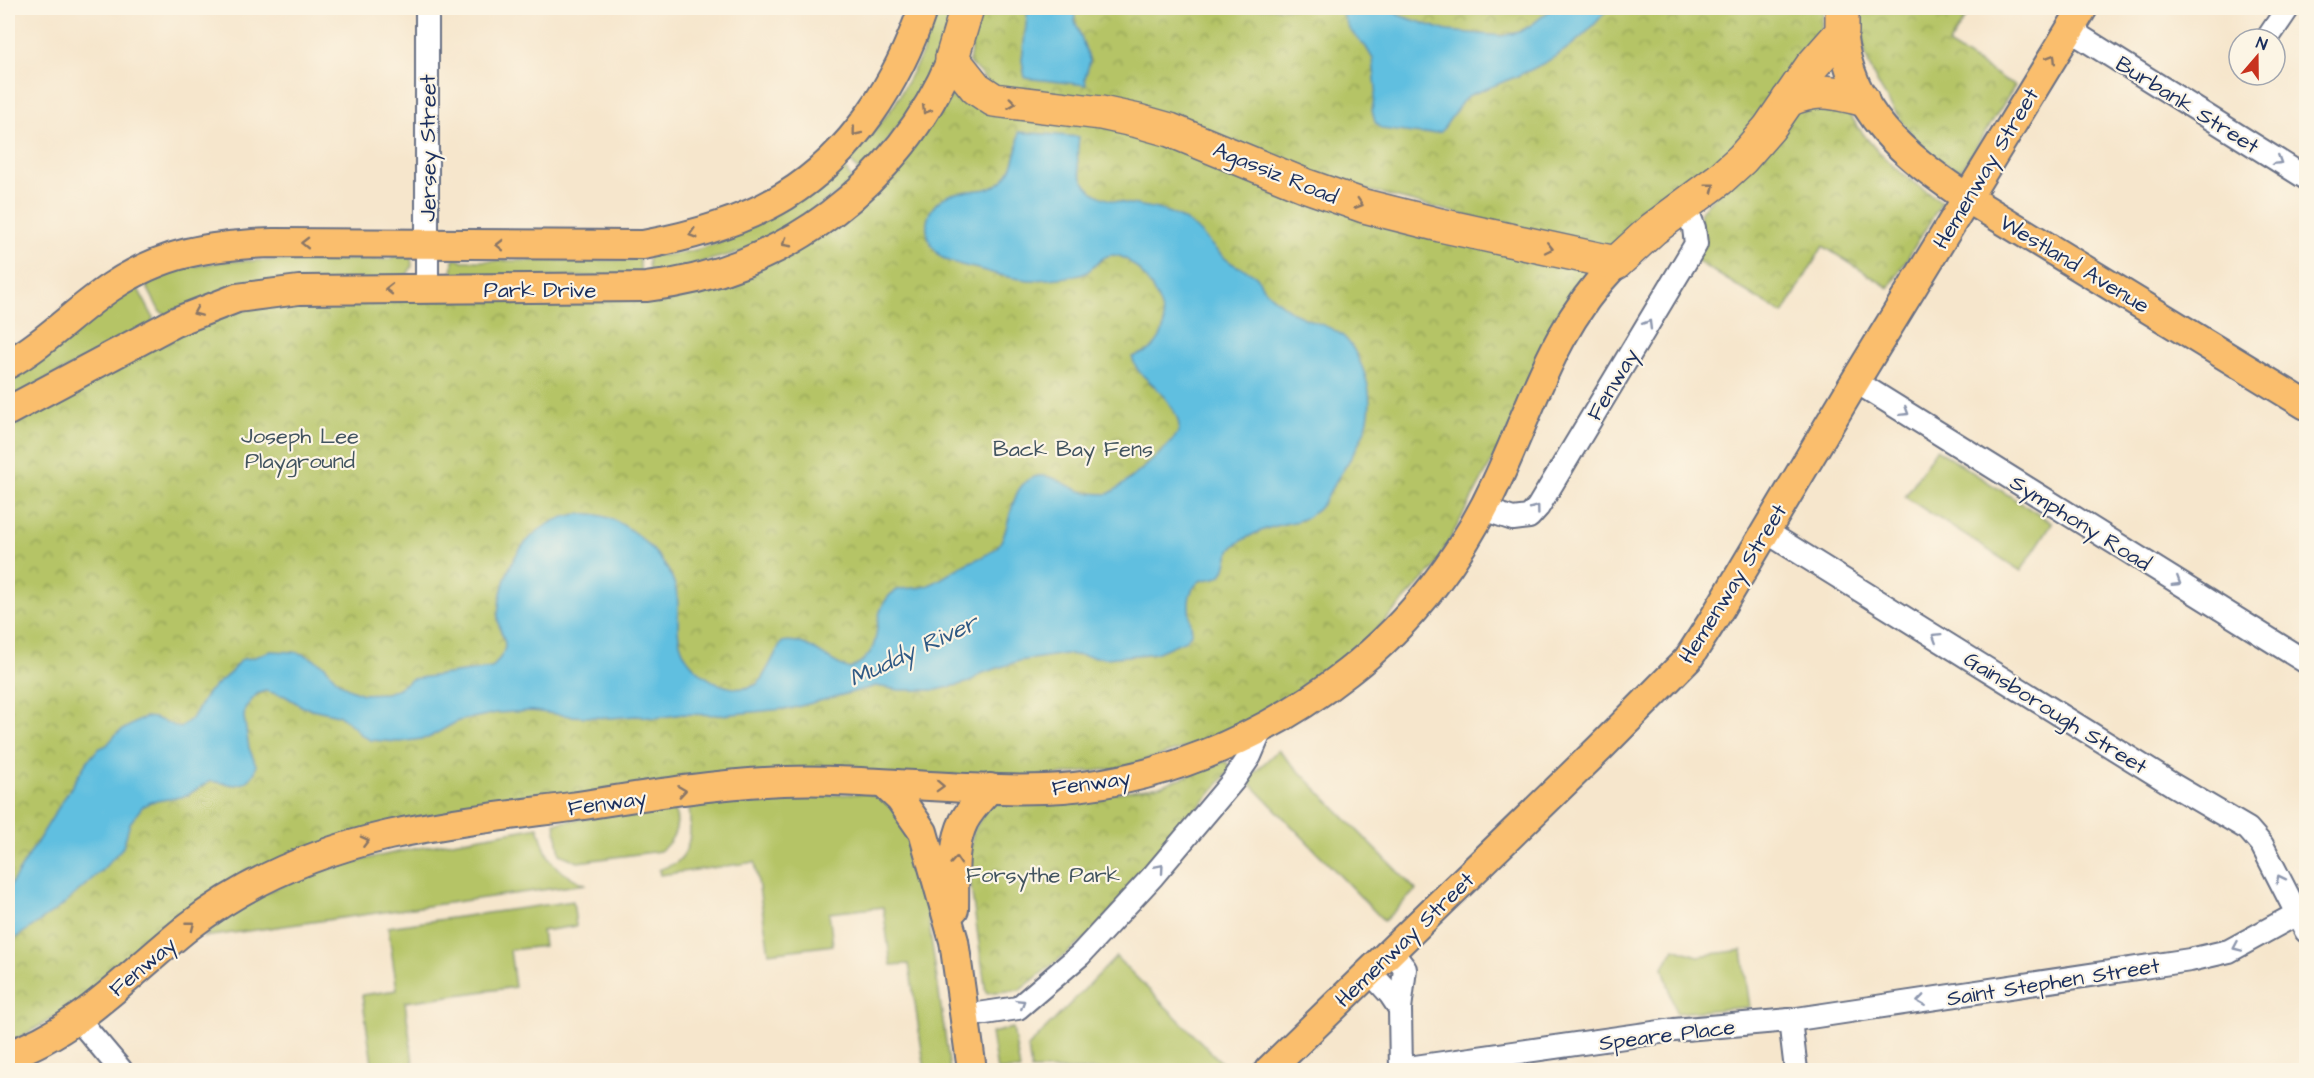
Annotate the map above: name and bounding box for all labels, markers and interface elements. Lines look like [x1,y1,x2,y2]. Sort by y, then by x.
north arrow [2227,27,2287,87]
text: N [2253,32,2270,56]
street label: Burbank Street [2110,49,2265,162]
one-way arrow [2045,54,2057,64]
street label: Jersey Street [413,74,445,222]
street label: Hemenway Street [1926,82,2048,256]
one-way arrow [1008,97,1017,109]
one-way arrow [921,104,933,114]
one-way arrow [852,125,863,136]
street label: Agassiz Road [1208,134,1343,213]
one-way arrow [2272,153,2283,164]
one-way arrow [1704,183,1715,194]
one-way arrow [1353,197,1364,209]
street label: Westland Avenue [1993,207,2155,321]
one-way arrow [688,227,699,239]
one-way arrow [782,236,792,247]
one-way arrow [300,237,309,249]
one-way arrow [495,239,504,251]
one-way arrow [1543,241,1553,254]
street label: Park Drive [484,275,596,306]
one-way arrow [384,283,393,295]
one-way arrow [192,305,203,317]
one-way arrow [1641,320,1652,330]
street label: Fenway [1580,343,1648,427]
one-way arrow [1899,405,1909,417]
park label: Joseph Lee Playground [241,421,359,478]
park label: Back Bay Fens [993,434,1153,466]
street label: Symphony Road [2003,467,2157,580]
street label: Hemenway Street [1672,498,1796,670]
one-way arrow [1528,504,1539,515]
one-way arrow [2171,574,2181,586]
water label: Muddy River [843,605,986,696]
one-way arrow [1932,633,1942,645]
street label: Gainsborough Street [1957,644,2153,783]
street label: Fenway [1050,763,1133,805]
one-way arrow [935,780,944,792]
street label: Fenway [566,783,649,825]
one-way arrow [678,786,687,798]
one-way arrow [360,836,370,849]
one-way arrow [949,857,962,866]
park label: Forsythe Park [966,860,1121,892]
one-way arrow [1153,864,1164,875]
street label: Hemenway Street [1328,865,1482,1016]
one-way arrow [2276,875,2287,885]
one-way arrow [184,921,195,932]
street label: Fenway [103,930,184,1005]
one-way arrow [2232,940,2243,952]
street label: Saint Stephen Street [1945,950,2162,1015]
one-way arrow [1916,994,1925,1006]
one-way arrow [1015,999,1025,1011]
street label: Speare Place [1597,1012,1737,1059]

